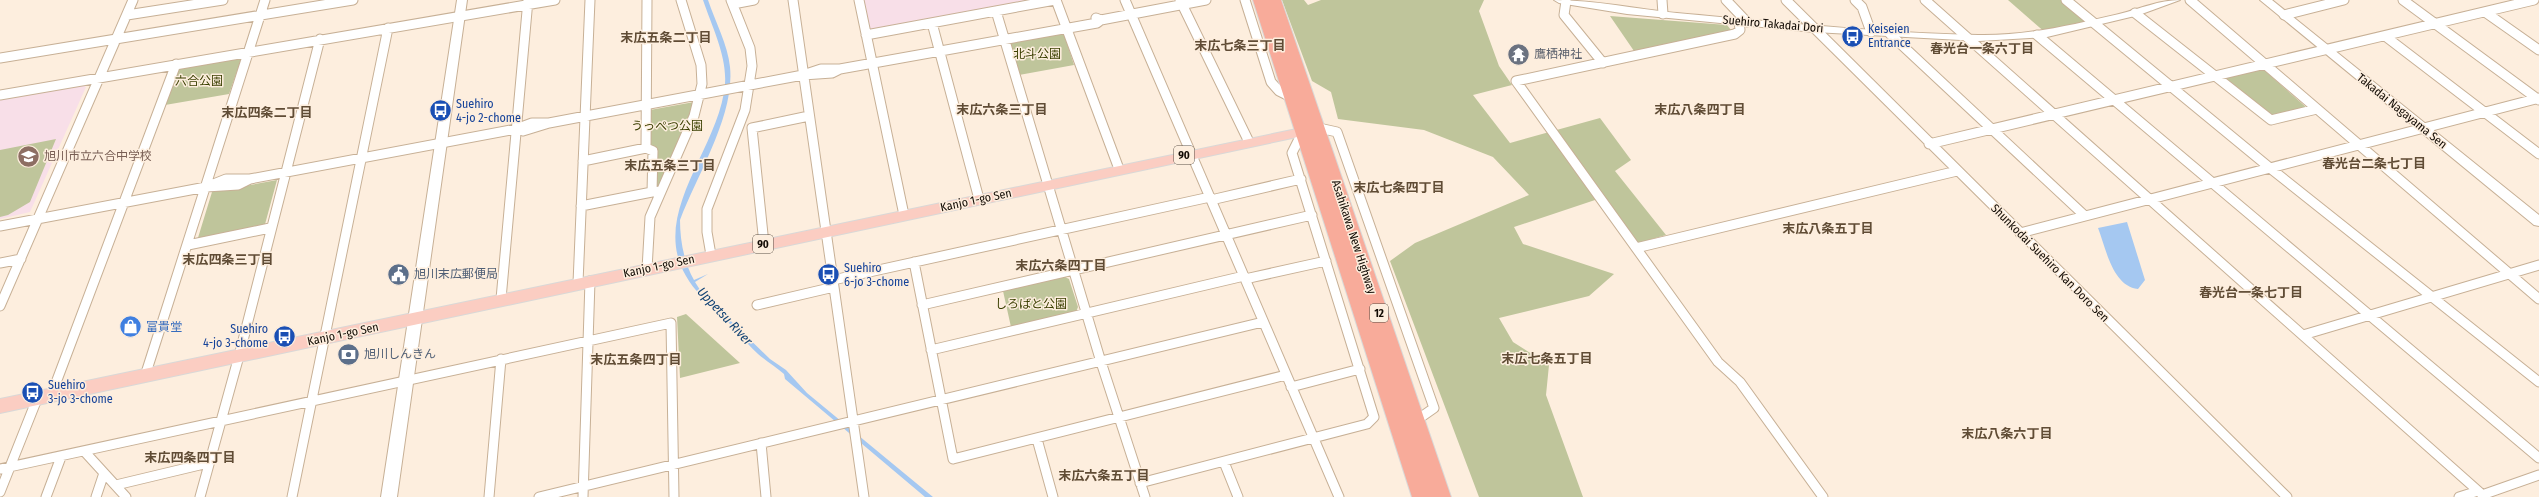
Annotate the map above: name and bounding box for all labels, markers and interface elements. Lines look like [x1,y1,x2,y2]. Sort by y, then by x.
street label: Suehiro Takadai Dori [1722,13,1824,35]
place label: Keiseien Entrance [1868,22,1911,50]
bus stop icon: Keiseien Entrance [1840,23,1866,49]
district label: 末広五条二丁目 [620,30,712,45]
district label: 末広七条三丁目 [1194,38,1286,53]
temple icon: 鷹栖神社 [1505,41,1531,67]
district label: 春光台一条六丁目 [1930,41,2034,56]
park label: 北斗公園 [1013,47,1061,61]
place label: 鷹栖神社 [1534,47,1582,61]
street label: Takadai Nagayama Sen [2354,70,2450,152]
park label: 六合公園 [175,74,223,88]
place label: Suehiro 4-jo 2-chome [456,97,521,125]
bus stop icon: Suehiro 4-jo 2-chome [428,98,454,124]
district label: 末広六条三丁目 [956,102,1048,117]
district label: 末広八条四丁目 [1654,102,1746,117]
district label: 末広四条二丁目 [221,105,313,120]
park label: うっぺつ公園 [631,119,703,133]
school or university icon: 旭川市立六合中学校 [15,143,41,169]
road number: 90 [1174,146,1194,164]
place label: 旭川市立六合中学校 [44,149,152,163]
district label: 春光台二条七丁目 [2322,156,2426,171]
district label: 末広五条三丁目 [624,158,716,173]
street label: Asahikawa New Highway [1329,178,1379,296]
district label: 末広七条四丁目 [1353,180,1445,195]
street label: Kanjo 1-go Sen [939,186,1013,214]
street label: Shunkodai Suehiro Kan Doro Sen [1988,201,2112,325]
district label: 末広八条五丁目 [1782,221,1874,236]
road number: 90 [753,235,773,253]
district label: 末広四条三丁目 [182,252,274,267]
street label: Kanjo 1-go Sen [622,252,696,280]
district label: 末広六条四丁目 [1015,258,1107,273]
public building icon: 旭川末広郵便局 [386,261,412,287]
place label: Suehiro 6-jo 3-chome [844,261,909,289]
bus stop icon: Suehiro 6-jo 3-chome [815,262,841,288]
place label: 旭川末広郵便局 [414,267,498,281]
water label: Uppetsu River [694,284,756,348]
district label: 春光台一条七丁目 [2199,285,2303,300]
park label: しろばと公園 [995,297,1067,311]
road number: 12 [1370,304,1388,322]
shop icon: 富貴堂 [117,314,143,340]
place label: 富貴堂 [146,320,182,334]
street label: Kanjo 1-go Sen [306,320,380,348]
place label: Suehiro 4-jo 3-chome [203,322,268,350]
bus stop icon: Suehiro 4-jo 3-chome [271,323,297,349]
bank icon: 旭川しんきん [336,341,362,367]
place label: 旭川しんきん [364,347,436,361]
district label: 末広七条五丁目 [1501,351,1593,366]
district label: 末広五条四丁目 [590,352,682,367]
place label: Suehiro 3-jo 3-chome [48,378,113,406]
bus stop icon: Suehiro 3-jo 3-chome [20,379,46,405]
district label: 末広八条六丁目 [1961,426,2053,441]
district label: 末広四条四丁目 [144,450,236,465]
district label: 末広六条五丁目 [1058,468,1150,483]

